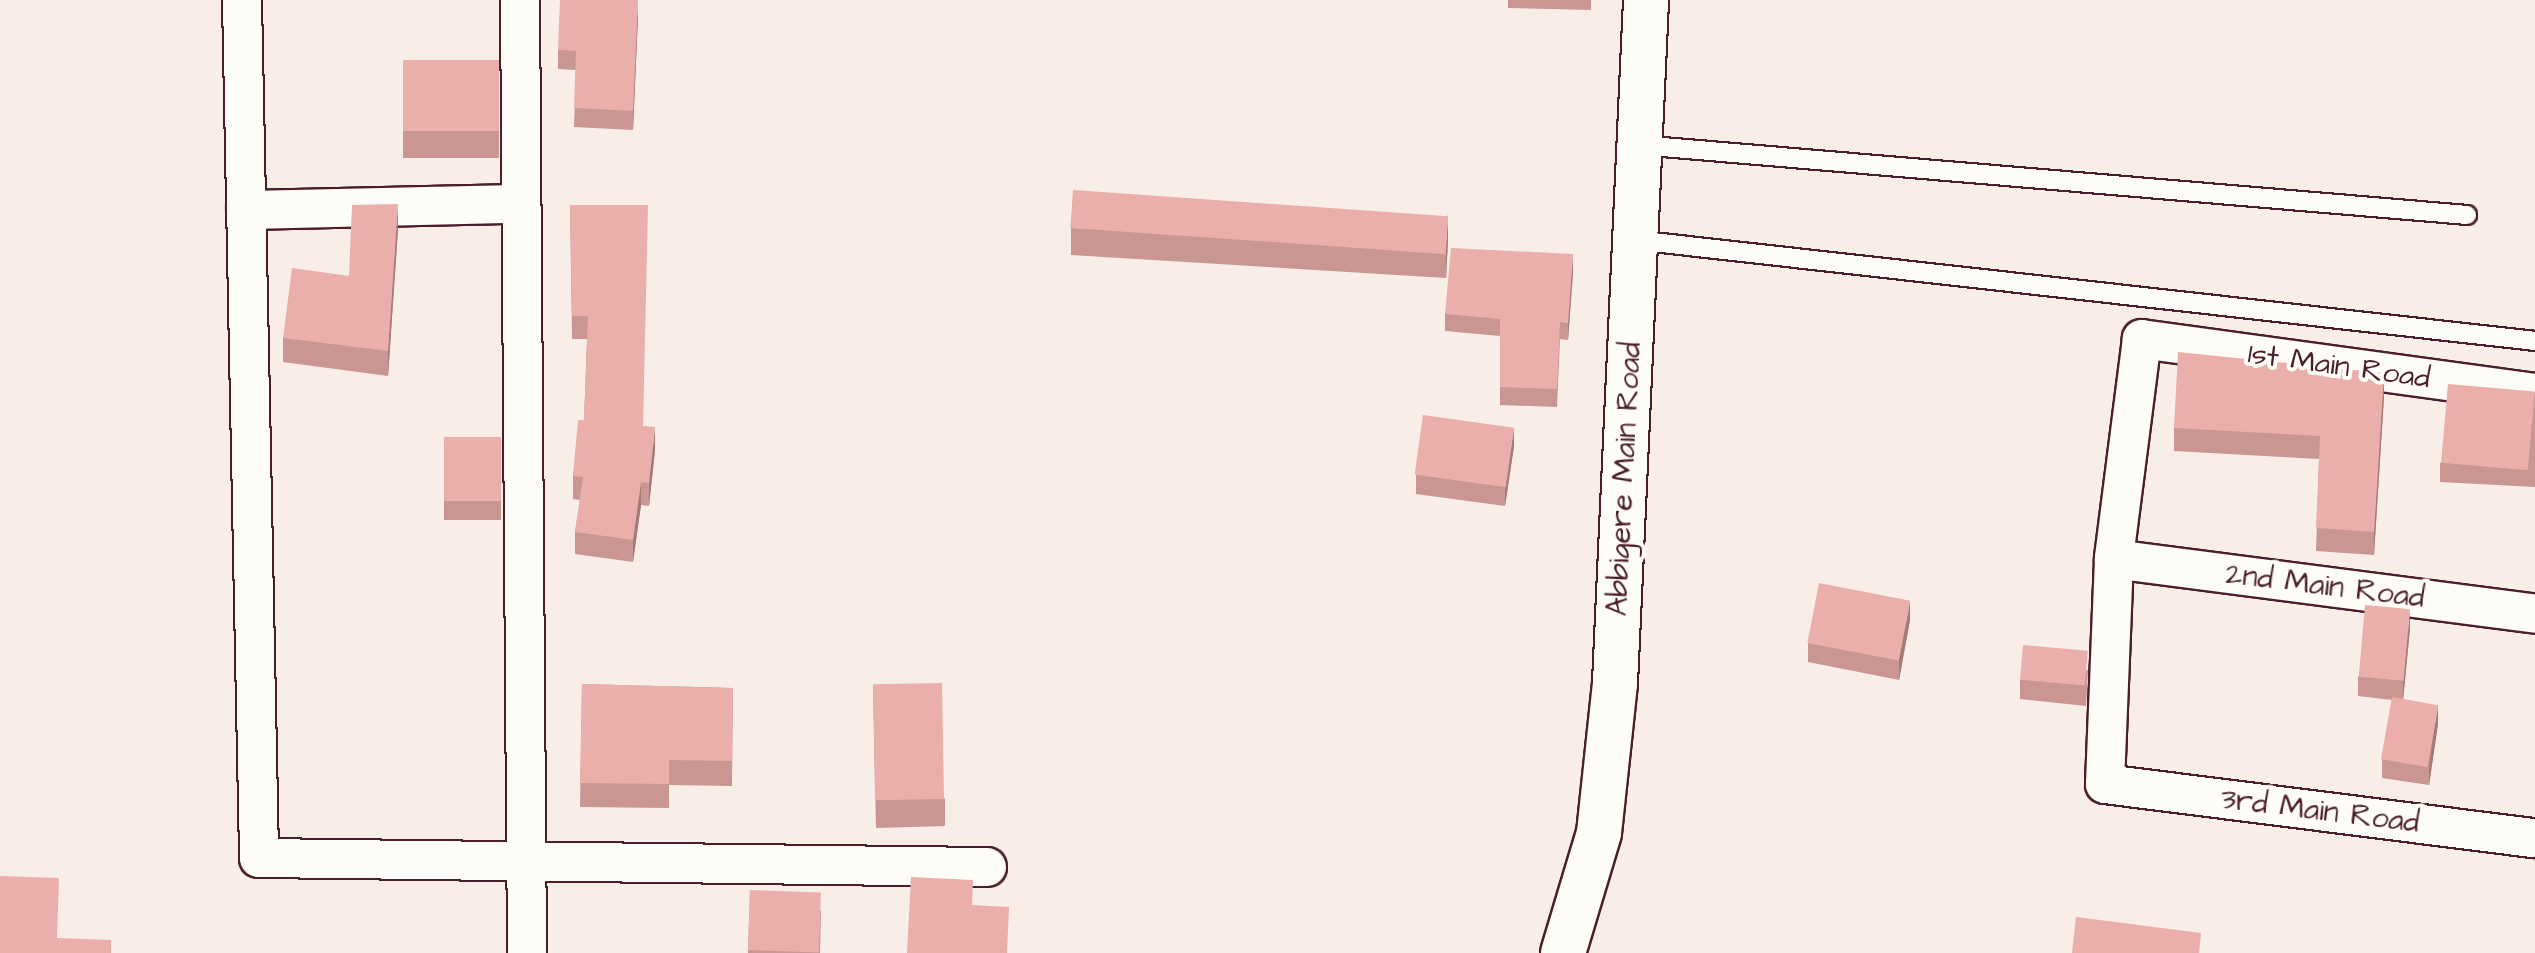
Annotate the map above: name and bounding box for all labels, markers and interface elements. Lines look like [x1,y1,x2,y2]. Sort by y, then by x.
street label: 1st Main Road [2246,335,2432,397]
street label: Abbigere Main Road [1599,341,1649,617]
street label: 2nd Main Road [2224,556,2426,616]
street label: 3rd Main Road [2219,781,2421,841]

